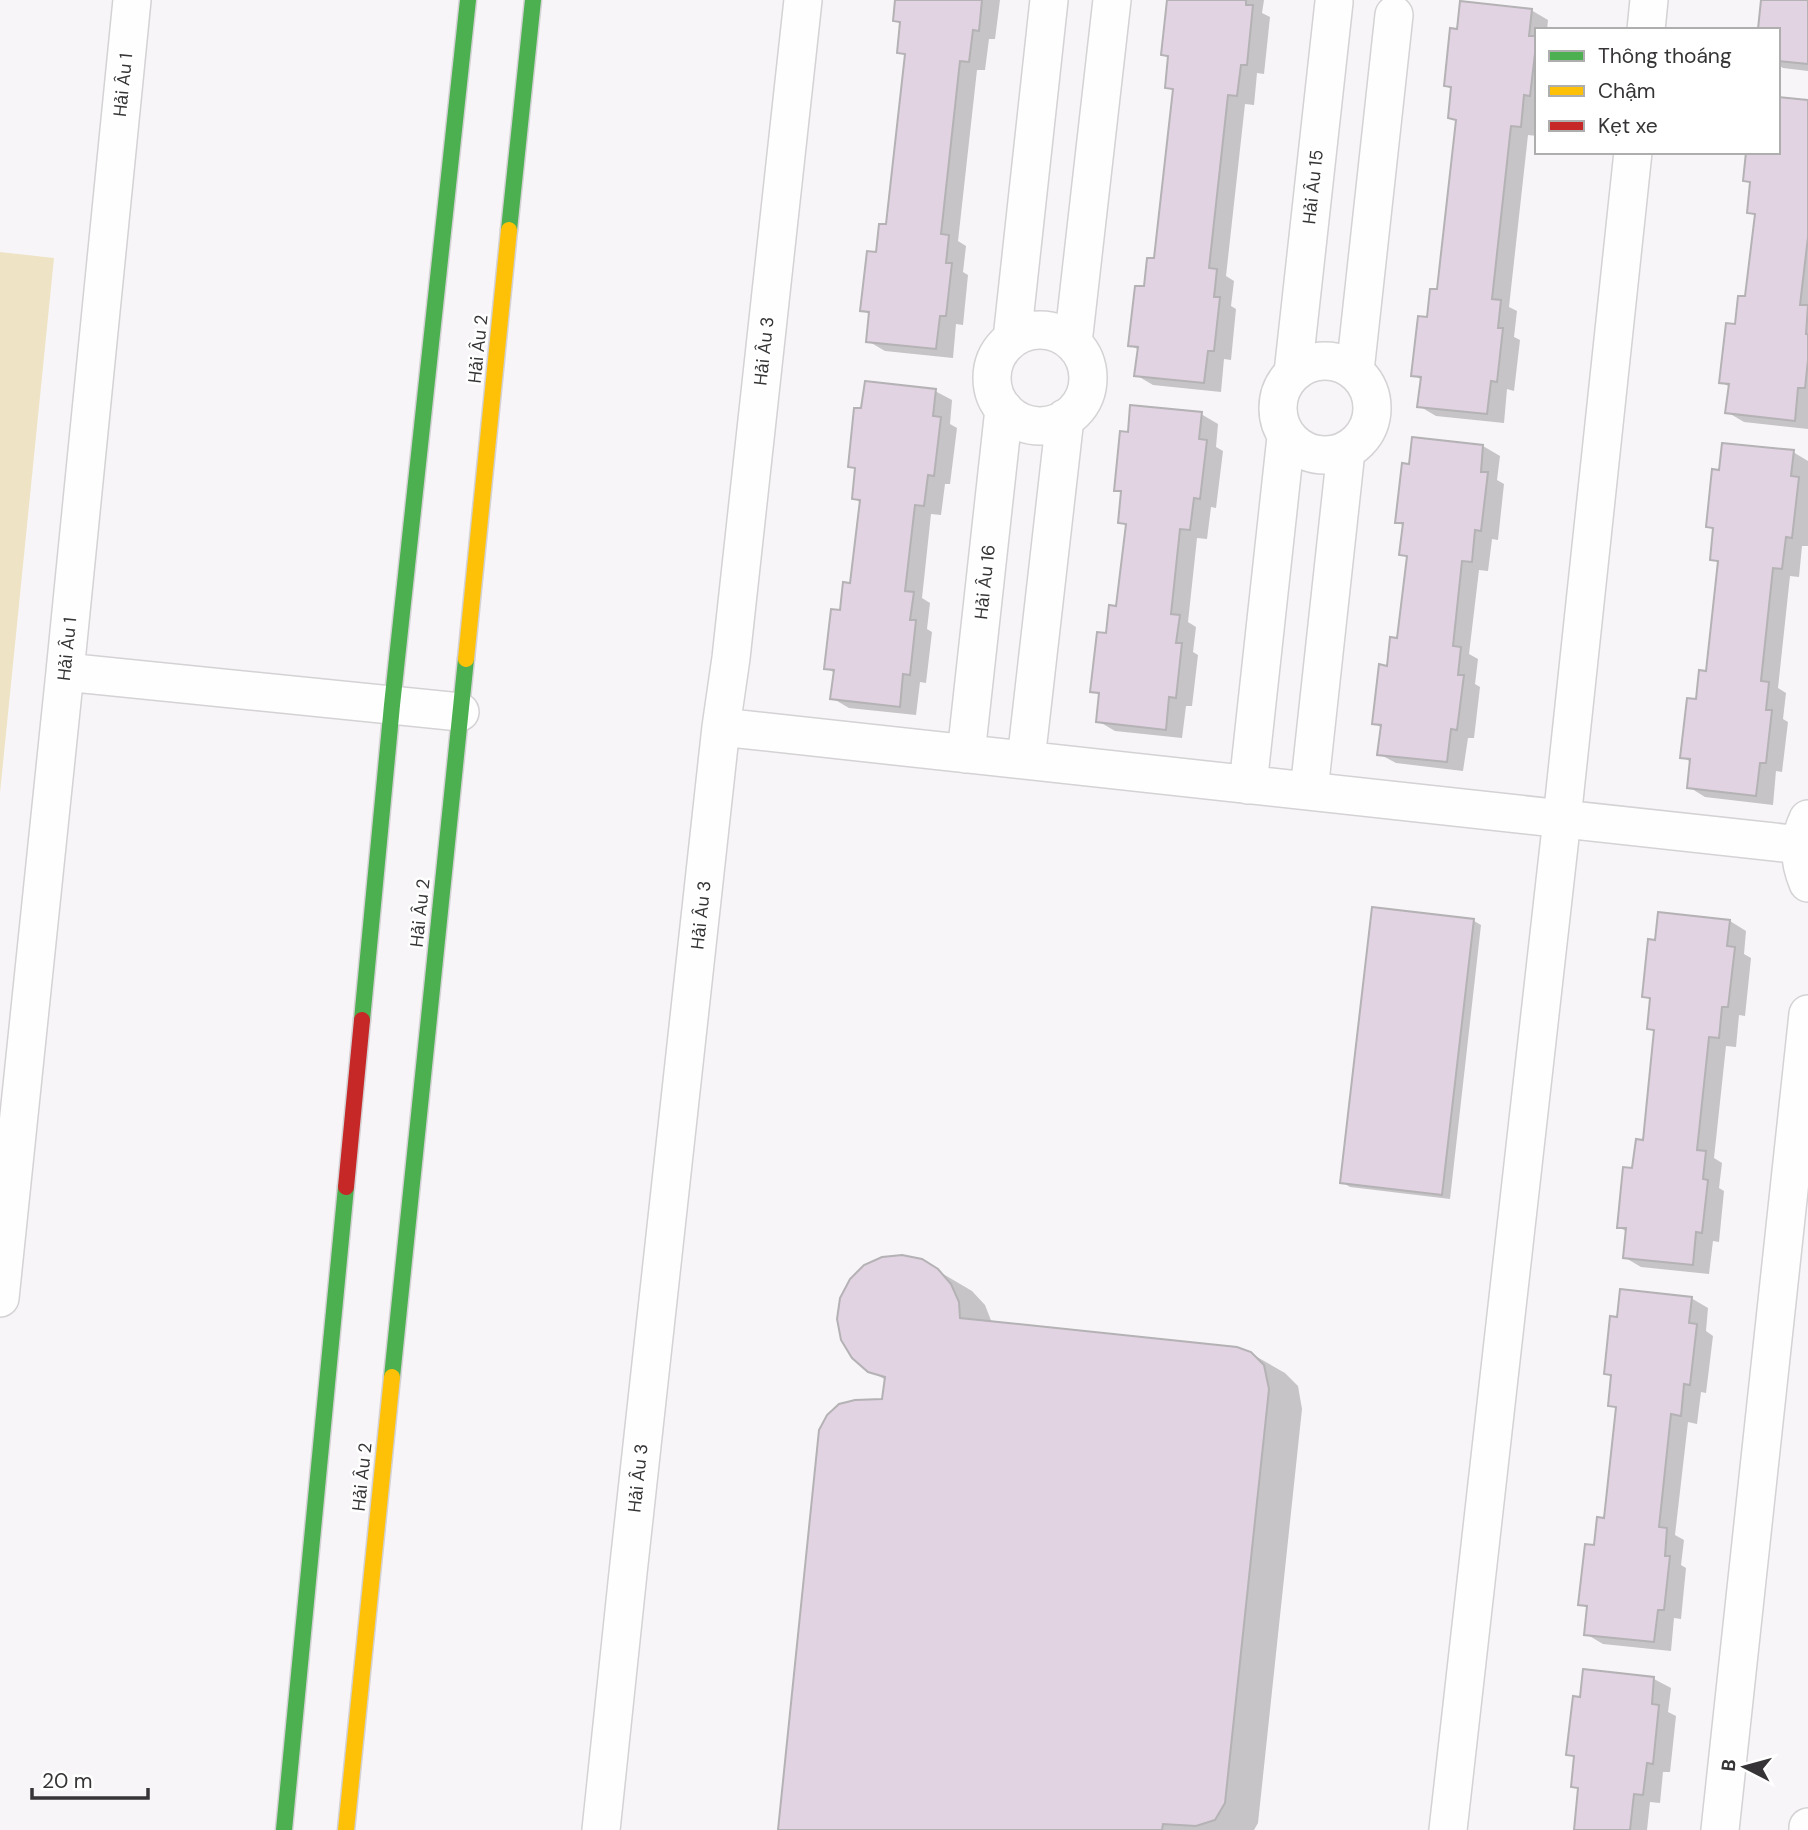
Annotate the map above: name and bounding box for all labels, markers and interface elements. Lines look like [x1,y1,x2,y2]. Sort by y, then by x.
legend [1535,28,1780,154]
text: Thông thoáng [1598,42,1732,70]
street label: Hải Âu 1 [108,52,138,118]
text: Chậm [1598,77,1656,105]
text: Kẹt xe [1598,112,1658,140]
street label: Hải Âu 15 [1297,149,1329,225]
street label: Hải Âu 2 [462,314,494,384]
street label: Hải Âu 3 [748,315,780,387]
street label: Hải Âu 16 [969,543,1001,621]
street label: Hải Âu 1 [52,616,82,682]
street label: Hải Âu 2 [404,878,436,948]
street label: Hải Âu 3 [685,879,717,951]
street label: Hải Âu 2 [346,1442,378,1512]
street label: Hải Âu 3 [622,1442,654,1514]
north arrow [1710,1732,1780,1802]
scale bar [32,1756,147,1800]
text: B [1716,1758,1742,1773]
text: 20 m [42,1767,93,1795]

